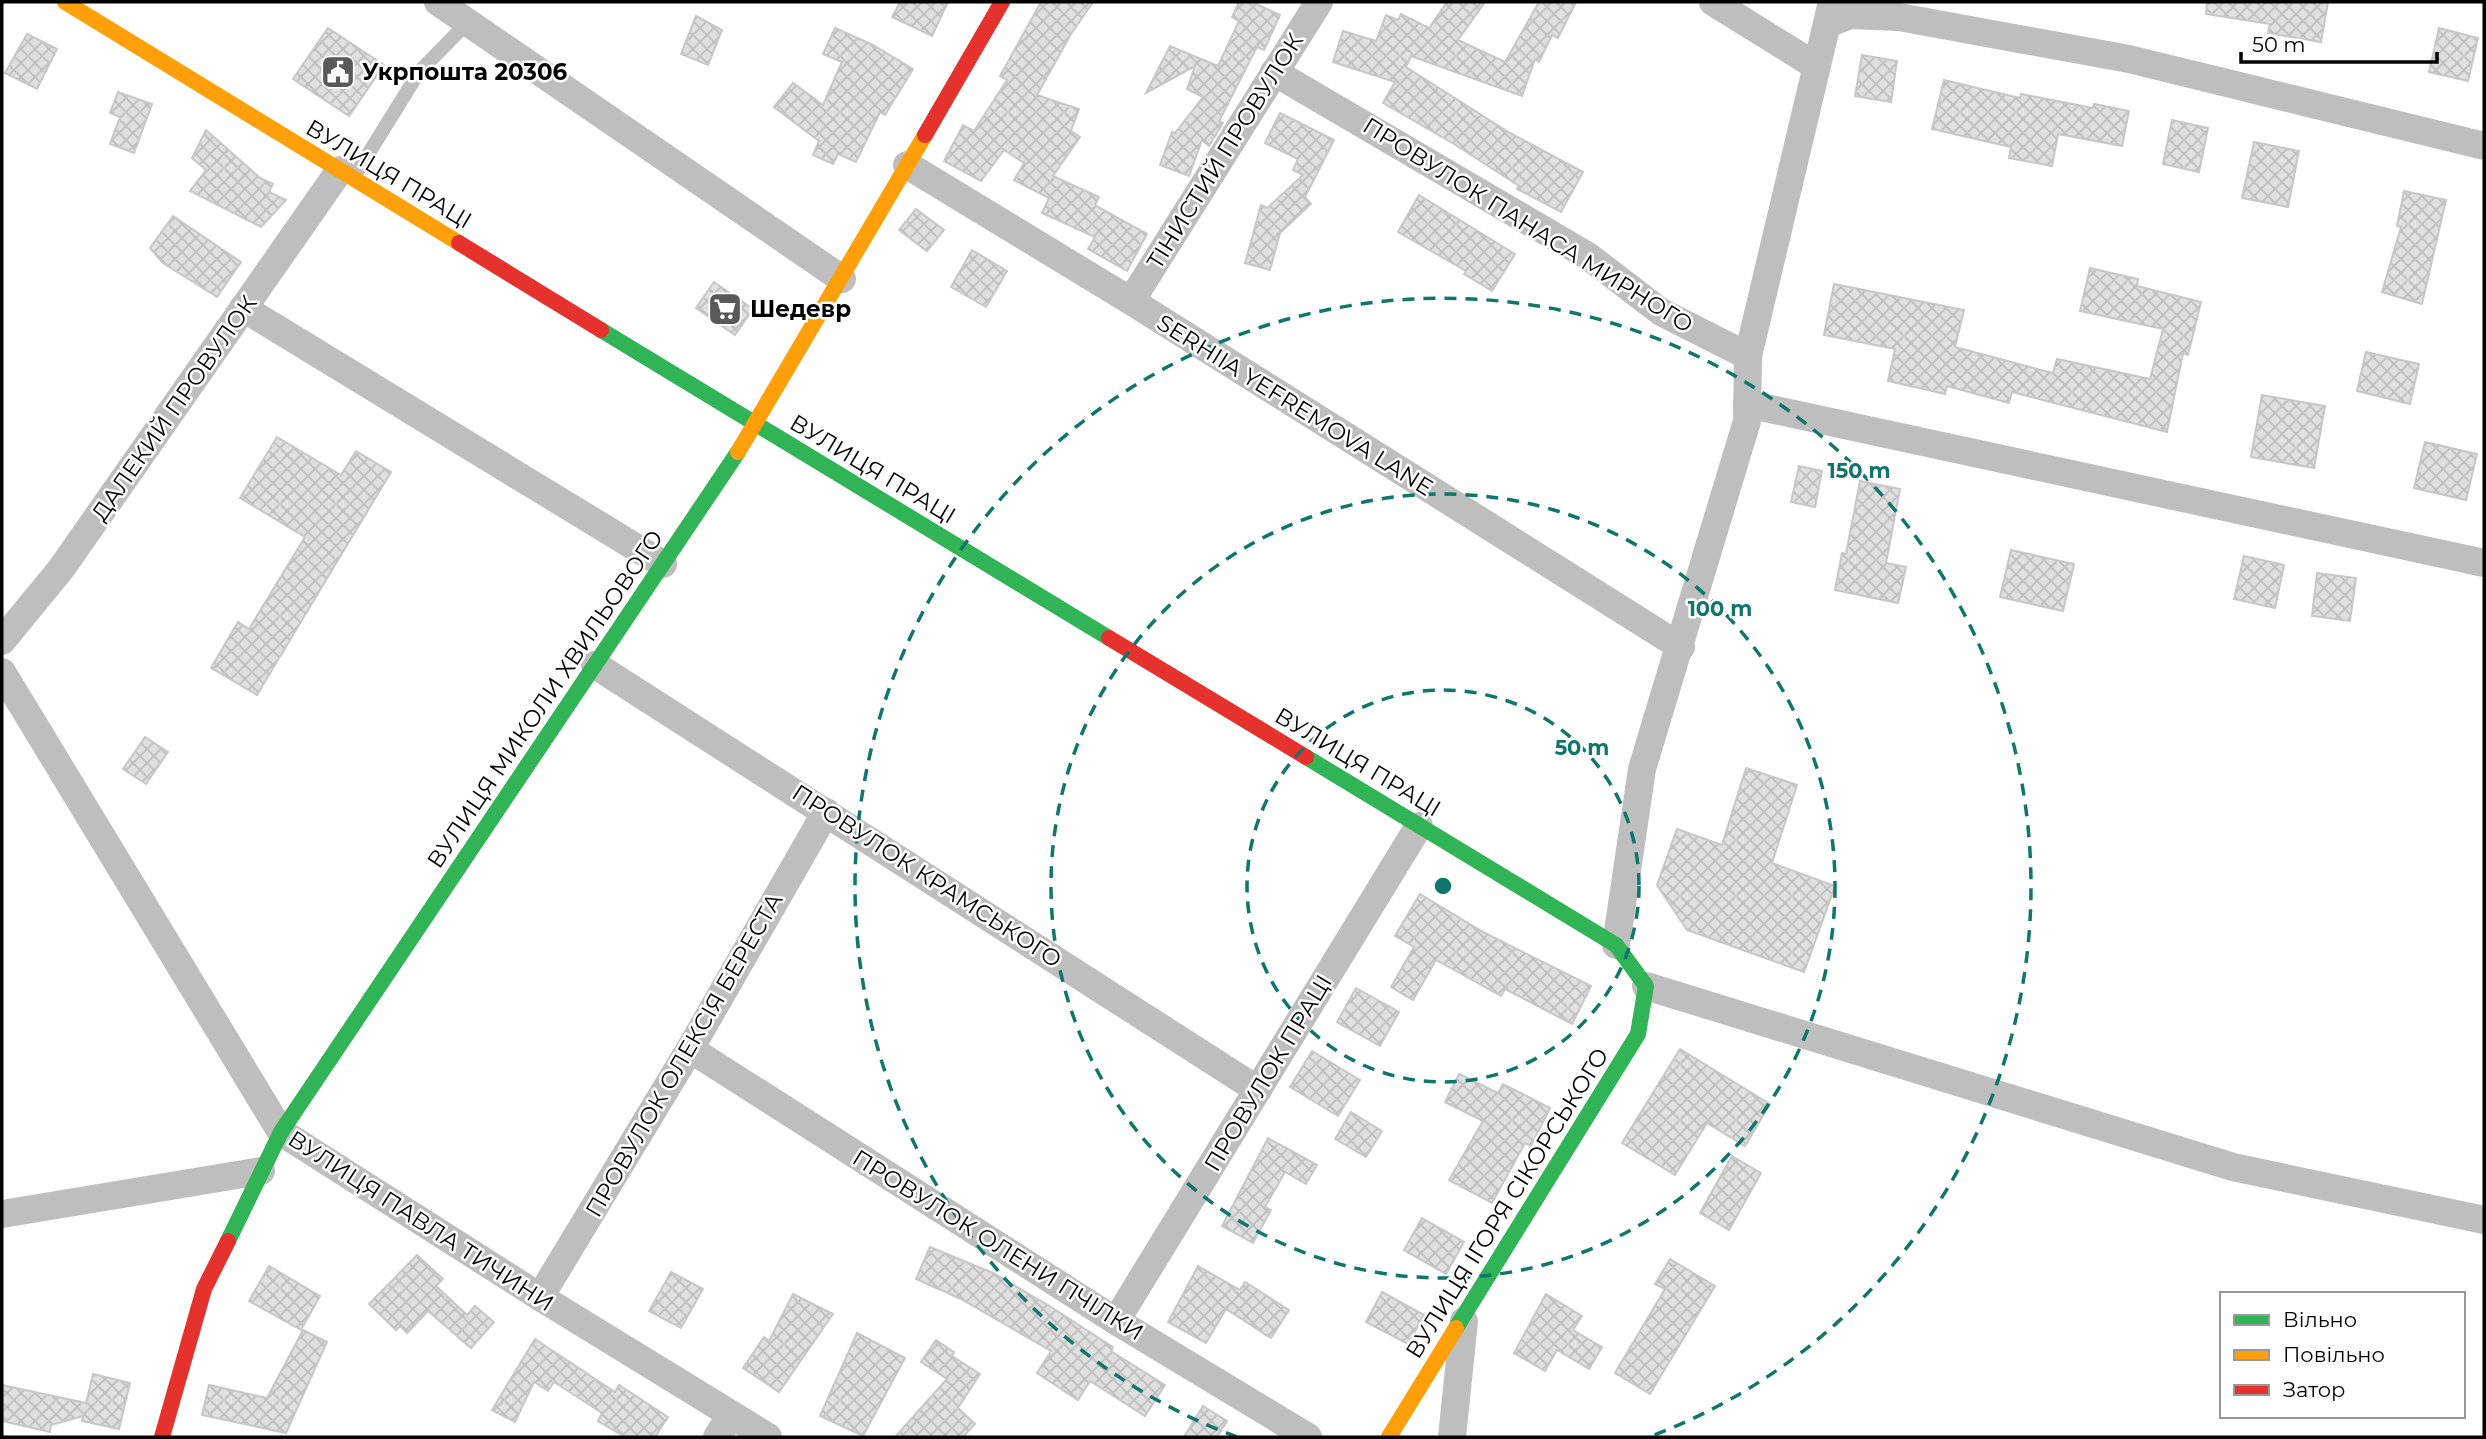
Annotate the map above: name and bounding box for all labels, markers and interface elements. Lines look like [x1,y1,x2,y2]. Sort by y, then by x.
scale bar [2241,21,2437,65]
street label: ТІНИСТИЙ ПРОВУЛОК [1141,28,1309,274]
text: 50 m [2252,32,2306,57]
public building icon: Укрпошта 20306 [319,53,357,91]
place label: Укрпошта 20306 [362,58,568,86]
street label: ПРОВУЛОК ПАНАСА МИРНОГО [1358,111,1698,339]
street label: ВУЛИЦЯ ПРАЦІ [301,113,477,235]
street label: ДАЛЕКИЙ ПРОВУЛОК [85,290,263,526]
supermarket icon: Шедевр [706,290,744,328]
place label: Шедевр [750,295,851,323]
street label: SERHIIA YEFREMOVA LANE [1152,308,1438,502]
street label: ВУЛИЦЯ ПРАЦІ [785,408,961,530]
text: 150 m [1828,458,1890,483]
street label: ВУЛИЦЯ МИКОЛИ ХВИЛЬОВОГО [421,525,669,873]
text: 100 m [1688,596,1752,621]
street label: ВУЛИЦЯ ПРАЦІ [1270,701,1446,823]
text: 50 m [1555,735,1609,760]
street label: ПРОВУЛОК КРАМСЬКОГО [787,778,1067,974]
centre of rings [1431,874,1455,898]
street label: ПРОВУЛОК ОЛЕКСІЯ БЕРЕСТА [579,888,789,1222]
street label: ПРОВУЛОК ПРАЦІ [1198,970,1338,1176]
street label: ВУЛИЦЯ ІГОРЯ СІКОРСЬКОГО [1400,1043,1614,1363]
street label: ВУЛИЦЯ ПАВЛА ТИЧИНИ [283,1125,559,1317]
street label: ПРОВУЛОК ОЛЕНИ ПЧІЛКИ [847,1144,1149,1346]
legend [2220,1292,2465,1418]
text: Вільно [2283,1307,2357,1332]
text: Повільно [2283,1342,2385,1367]
text: Затор [2283,1377,2345,1402]

